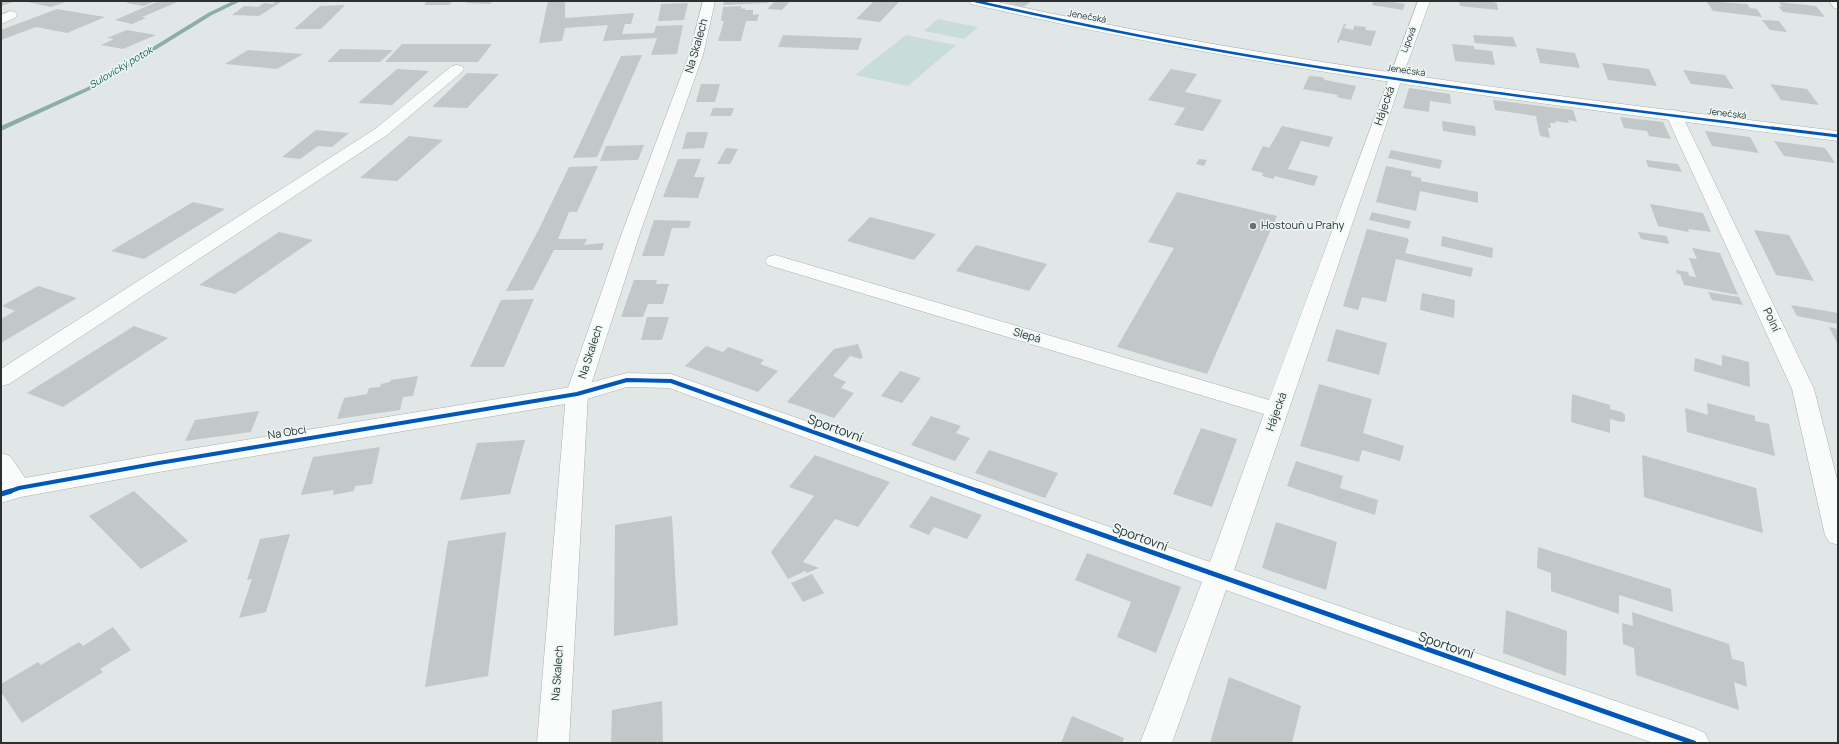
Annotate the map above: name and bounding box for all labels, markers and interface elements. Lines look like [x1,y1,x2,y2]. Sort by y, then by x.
street label: Jenečská [1067,8,1107,26]
street label: Na Skalech [683,17,711,75]
street label: Lipová [1399,26,1419,54]
water label: Sulovický potok [87,44,155,92]
street label: Jenečská [1386,63,1426,79]
street label: Hájecká [1372,85,1398,127]
street label: Jenečská [1707,106,1747,122]
place label: Hostouň u Prahy [1261,219,1344,233]
marker: Hostouň u Prahy [1248,221,1258,231]
street label: Polní [1760,306,1782,334]
street label: Na Skalech [576,323,606,381]
street label: Slepá [1012,326,1042,346]
street label: Hájecká [1264,391,1290,433]
street label: Sportovní [805,412,865,446]
street label: Na Obci [267,423,307,443]
street label: Sportovní [1110,521,1170,555]
street label: Sportovní [1416,629,1476,663]
street label: Na Skalech [549,645,567,701]

